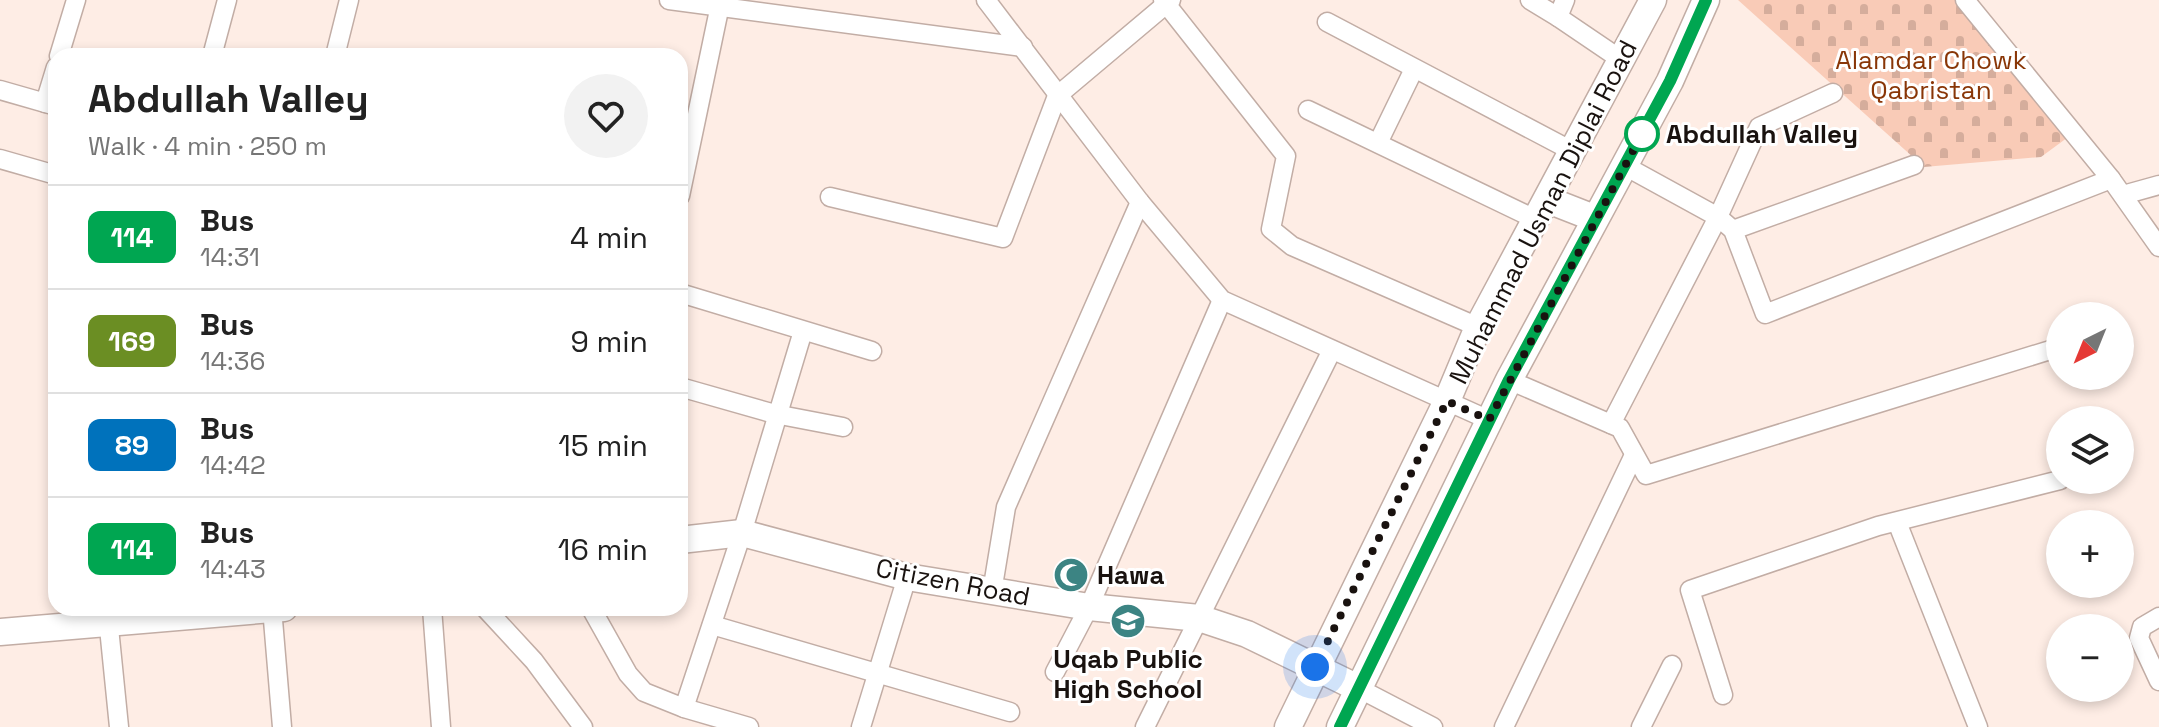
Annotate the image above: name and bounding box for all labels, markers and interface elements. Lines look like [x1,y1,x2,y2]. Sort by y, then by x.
street label: Muhammad Usman Diplai Road [1441,34,1645,390]
park label: Alamdar Chowk Qabristan [1835,43,2027,107]
button: heart [564,74,648,158]
text: Abdullah Valley [88,75,369,123]
marker: Abdullah Valley [1625,117,1659,151]
place label: Abdullah Valley [1666,117,1858,151]
text: Walk · 4 min · 250 m [88,129,327,163]
text: Bus [200,201,254,240]
text: 4 min [570,218,648,257]
text: 114 [110,219,154,255]
text: 14:31 [200,240,260,274]
north arrow [2046,302,2134,390]
map controls [2046,302,2134,702]
text: Bus [200,305,254,344]
text: 9 min [570,322,648,361]
text: 169 [108,323,156,359]
text: 14:36 [200,344,265,378]
button: layers [2046,406,2134,494]
text: Bus [200,409,254,448]
text: 15 min [558,426,648,465]
text: 89 [115,427,149,463]
text: 14:42 [200,448,266,482]
button: + [2046,510,2134,598]
text: Bus [200,513,254,552]
text: 16 min [558,530,648,569]
text: 114 [110,531,154,567]
street label: Citizen Road [873,550,1033,614]
text: 14:43 [200,552,266,586]
mosque icon: Hawa [1052,556,1090,594]
place label: Hawa [1097,558,1164,592]
school or university icon: Uqab Public High School [1109,602,1147,640]
button: − [2046,614,2134,702]
place label: Uqab Public High School [1053,642,1203,706]
your location [1295,647,1335,687]

